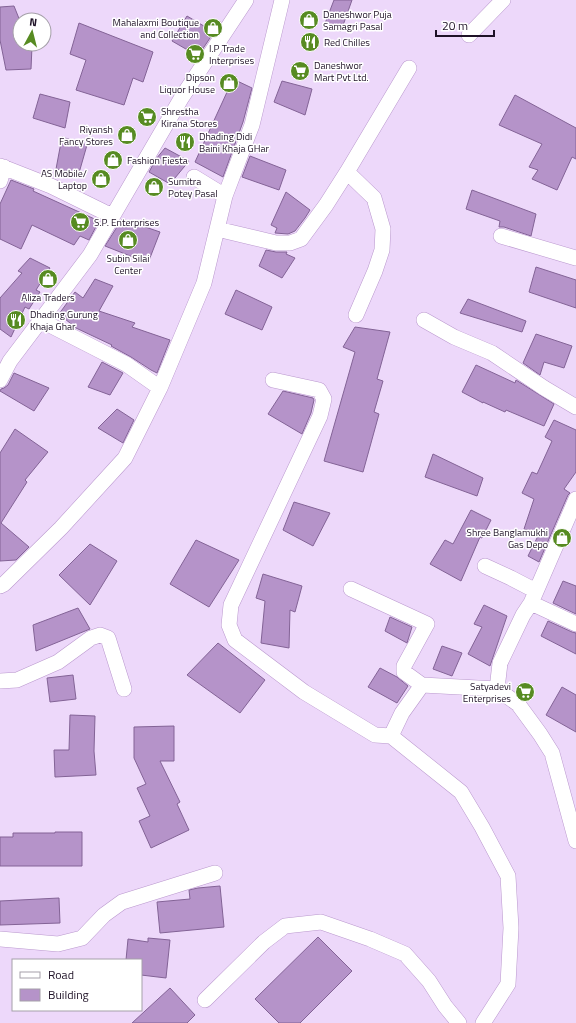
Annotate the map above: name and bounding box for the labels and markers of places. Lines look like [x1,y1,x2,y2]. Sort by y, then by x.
place label: Daneshwor Puja Samagri Pasal [323,7,392,34]
shop icon: Daneshwor Puja Samagri Pasal [298,9,320,31]
place label: Mahalaxmi Boutique and Collection [113,15,199,42]
shop icon: Mahalaxmi Boutique and Collection [202,17,224,39]
restaurant icon: Red Chilles [299,31,321,53]
place label: Red Chilles [324,35,370,50]
place label: I.P Trade Interprises [209,41,254,68]
supermarket icon: I.P Trade Interprises [184,43,206,65]
place label: Daneshwor Mart Pvt Ltd. [314,58,369,85]
supermarket icon: Daneshwor Mart Pvt Ltd. [289,60,311,82]
place label: Dipson Liquor House [160,70,215,97]
shop icon: Dipson Liquor House [218,72,240,94]
place label: Shrestha Kirana Stores [161,104,217,131]
supermarket icon: Shrestha Kirana Stores [136,106,158,128]
place label: Riyansh Fancy Stores [59,122,113,149]
shop icon: Riyansh Fancy Stores [116,124,138,146]
place label: Dhading Didi Baini Khaja GHar [199,129,270,156]
restaurant icon: Dhading Didi Baini Khaja GHar [174,131,196,153]
shop icon: Fashion Fiesta [102,149,124,171]
place label: Fashion Fiesta [127,153,188,168]
place label: AS Mobile/ Laptop [41,166,87,193]
shop icon: AS Mobile/ Laptop [90,168,112,190]
place label: Sumitra Potey Pasal [168,174,218,201]
shop icon: Sumitra Potey Pasal [143,176,165,198]
supermarket icon: S.P. Enterprises [69,211,91,233]
place label: S.P. Enterprises [94,215,160,230]
shop icon: Subin Silai Center [117,229,139,251]
place label: Subin Silai Center [107,251,149,278]
shop icon: Aliza Traders [37,268,59,290]
place label: Aliza Traders [21,290,75,305]
place label: Dhading Gurung Khaja Ghar [30,307,98,334]
restaurant icon: Dhading Gurung Khaja Ghar [5,309,27,331]
place label: Shree Banglamukhi Gas Depo [467,525,548,552]
shop icon: Shree Banglamukhi Gas Depo [551,527,573,549]
place label: Satyadevi Enterprises [463,679,511,706]
supermarket icon: Satyadevi Enterprises [514,681,536,703]

